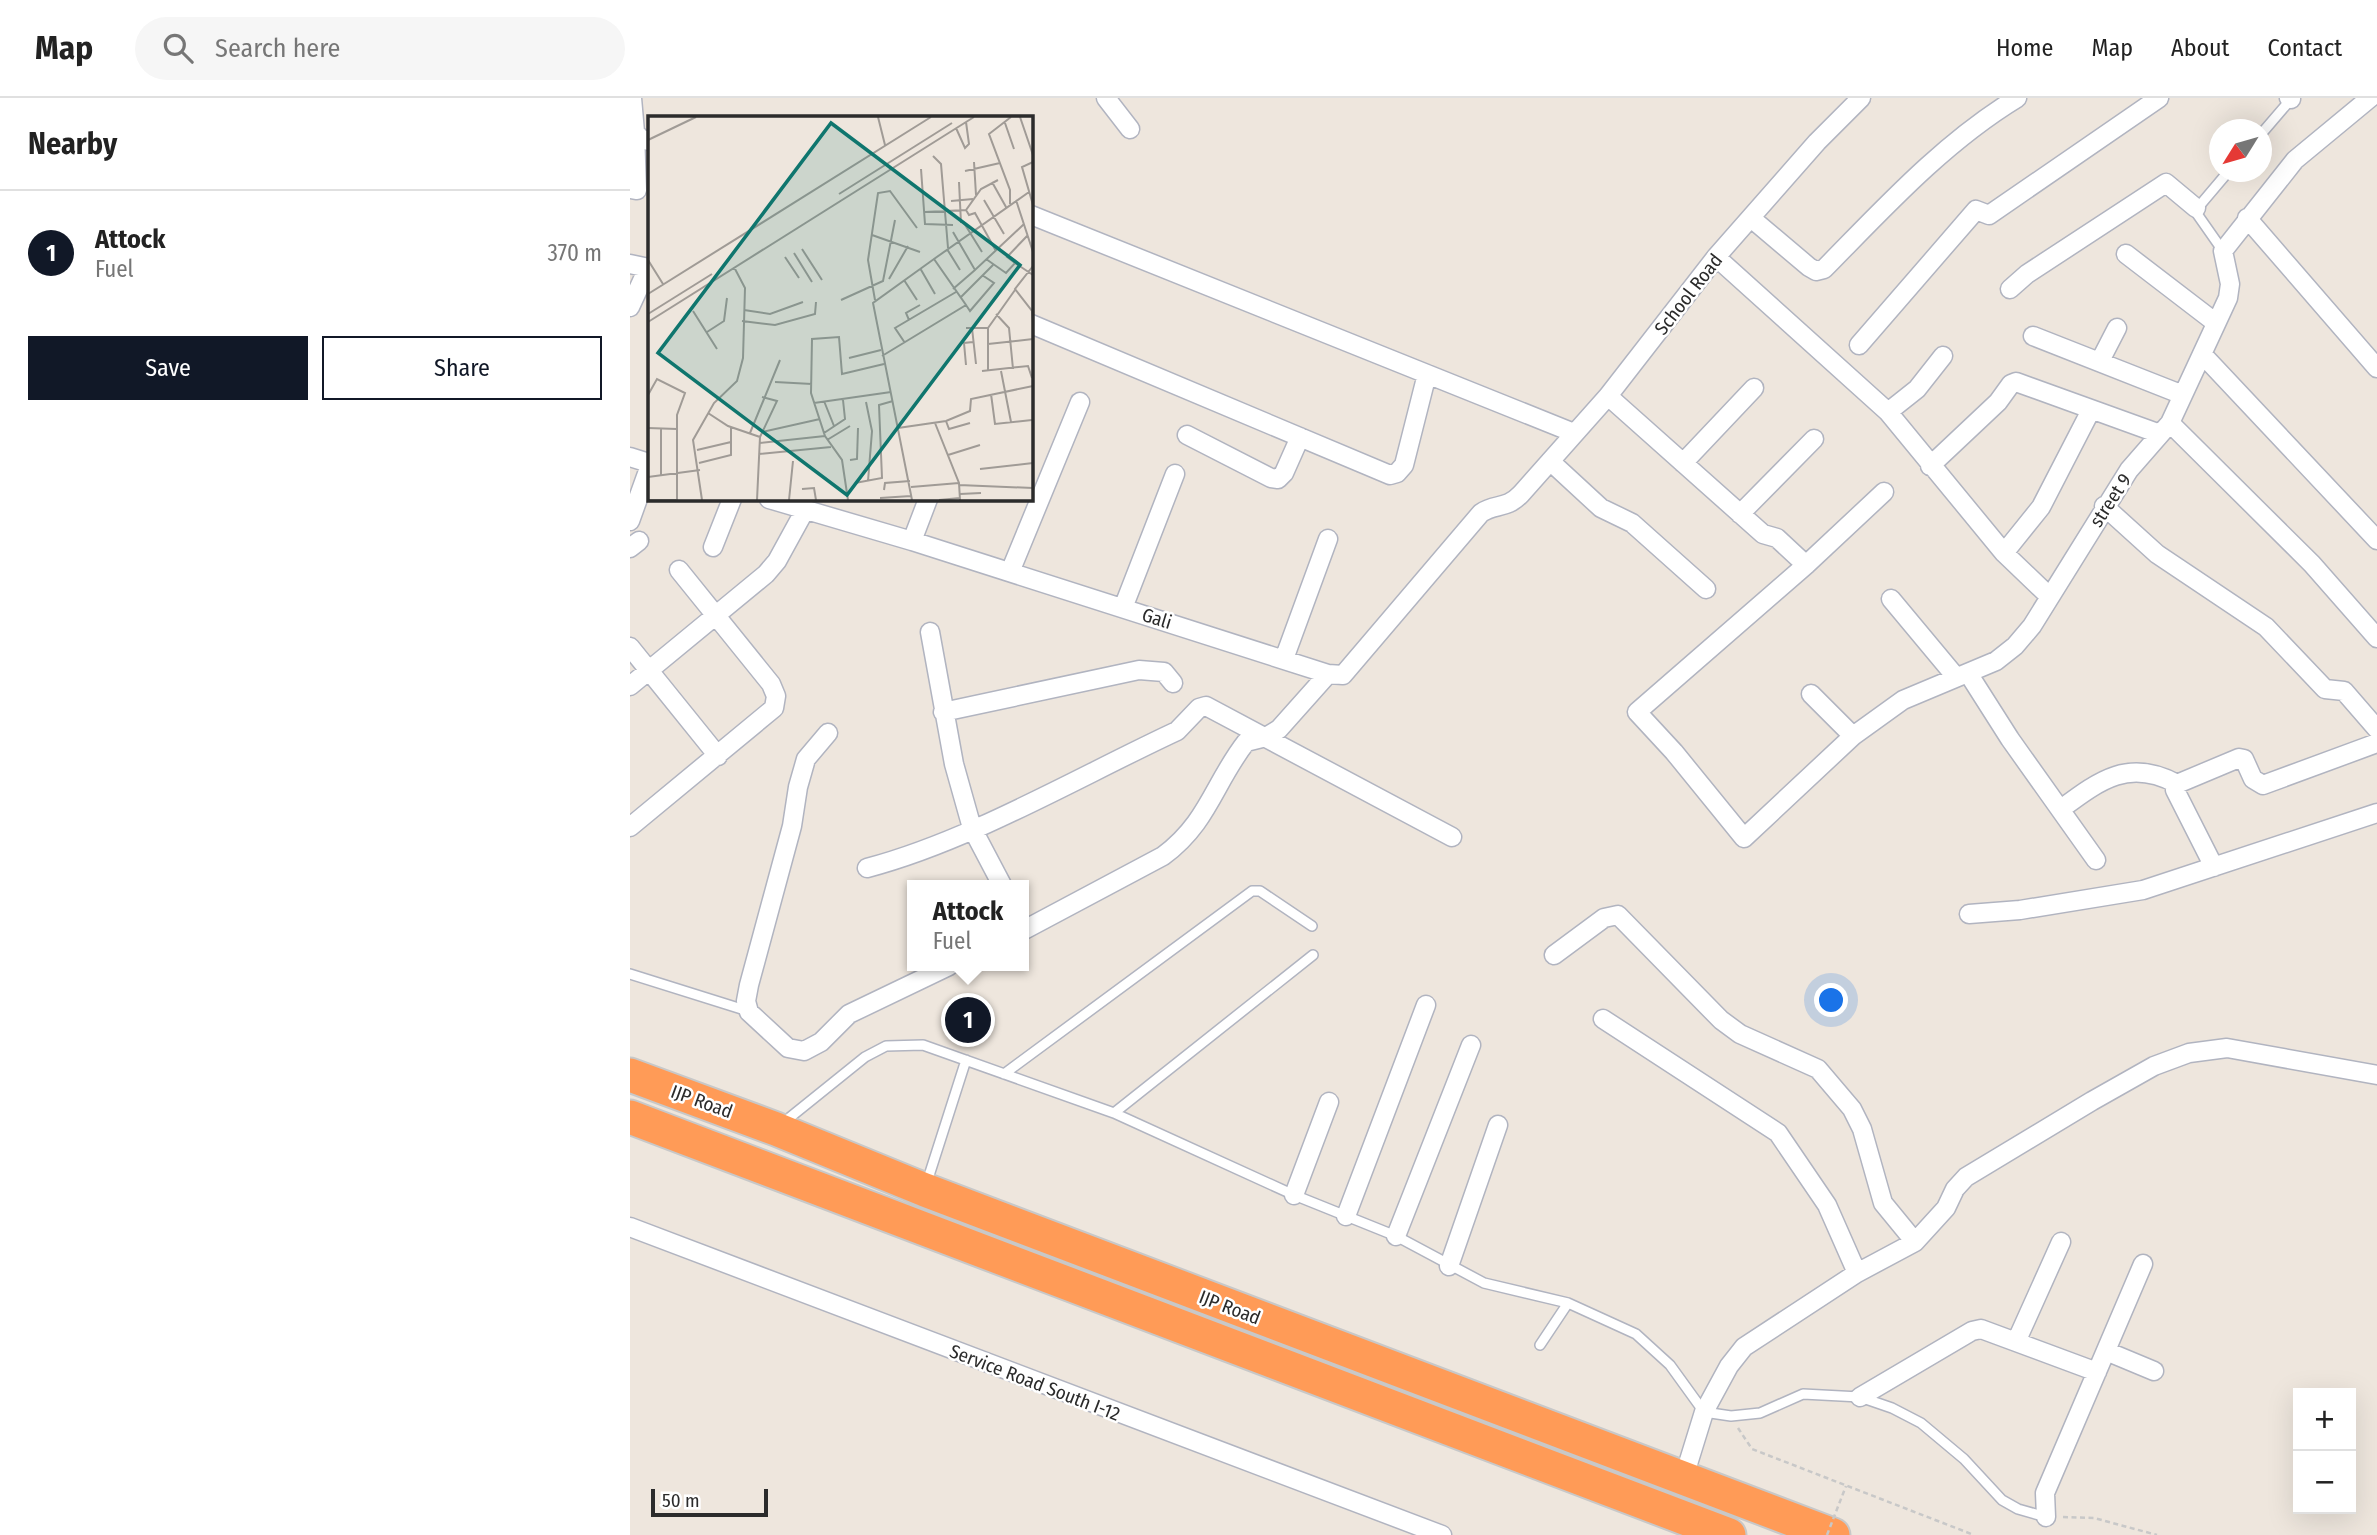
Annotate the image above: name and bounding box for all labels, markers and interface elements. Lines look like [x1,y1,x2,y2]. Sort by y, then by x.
search box [135,17,625,80]
text: Map [35,28,93,68]
icon: search [159,29,197,67]
text: Search here [215,33,340,64]
text: Home [1996,34,2053,62]
text: Map [2091,34,2133,62]
text: About [2171,34,2229,62]
text: Contact [2267,34,2342,62]
inset map [648,116,1032,500]
north arrow [2209,119,2272,182]
text: Nearby [28,126,117,162]
text: Attock [95,224,165,255]
text: 1 [46,239,56,267]
text: 370 m [548,239,602,267]
street label: School Road [1650,249,1727,339]
text: Fuel [95,255,134,283]
button: Save [28,336,308,400]
button: Share [322,336,602,400]
street label: street 9 [2085,469,2136,531]
street label: Gali [1139,603,1174,634]
popup [907,880,1029,971]
text: Attock [933,896,1003,927]
text: Fuel [933,927,971,955]
your location [1814,983,1848,1017]
pin: 1 [945,994,991,1046]
street label: IJP Road [668,1080,736,1123]
street label: IJP Road [1196,1285,1264,1330]
street label: Service Road South I-12 [946,1339,1123,1426]
map controls [2293,1388,2356,1514]
button: + [2293,1388,2356,1451]
button: − [2293,1451,2356,1514]
scale bar [651,1486,768,1518]
text: 50 m [662,1489,700,1512]

